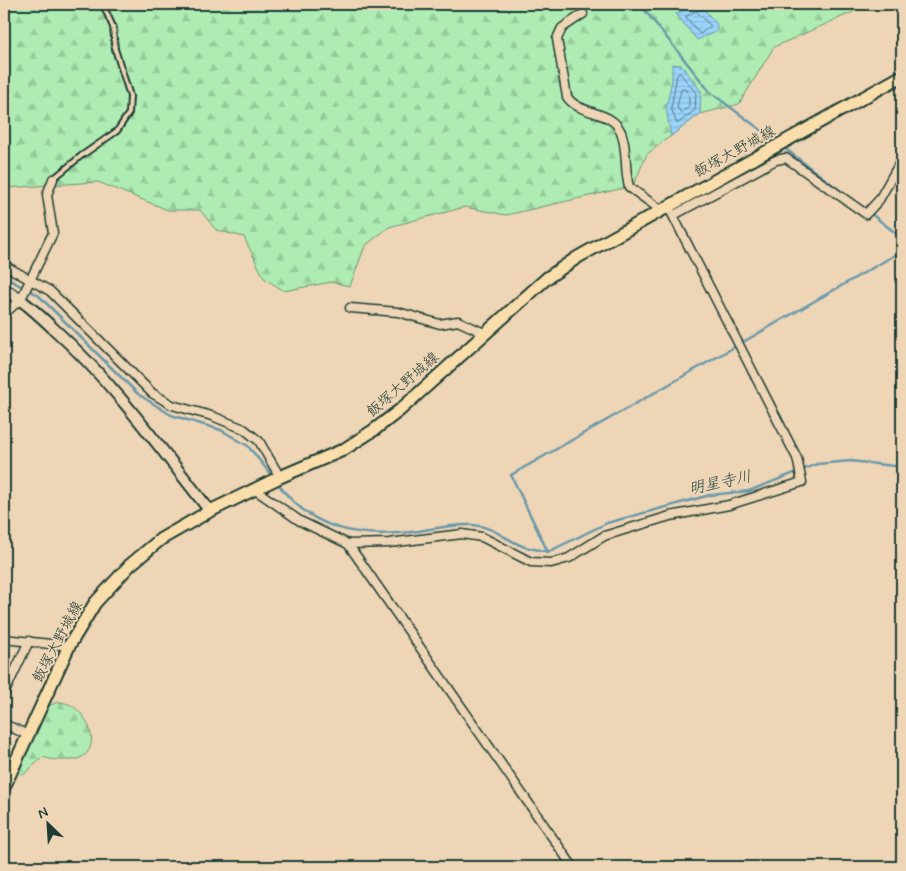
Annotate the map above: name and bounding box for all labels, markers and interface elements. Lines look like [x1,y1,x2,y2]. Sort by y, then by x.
street label: 飯塚大野城線 [691,121,779,183]
street label: 飯塚大野城線 [362,348,444,422]
water label: 明星寺川 [687,466,753,500]
street label: 飯塚大野城線 [28,598,88,686]
north arrow [22,798,72,848]
text: N [35,803,51,823]

